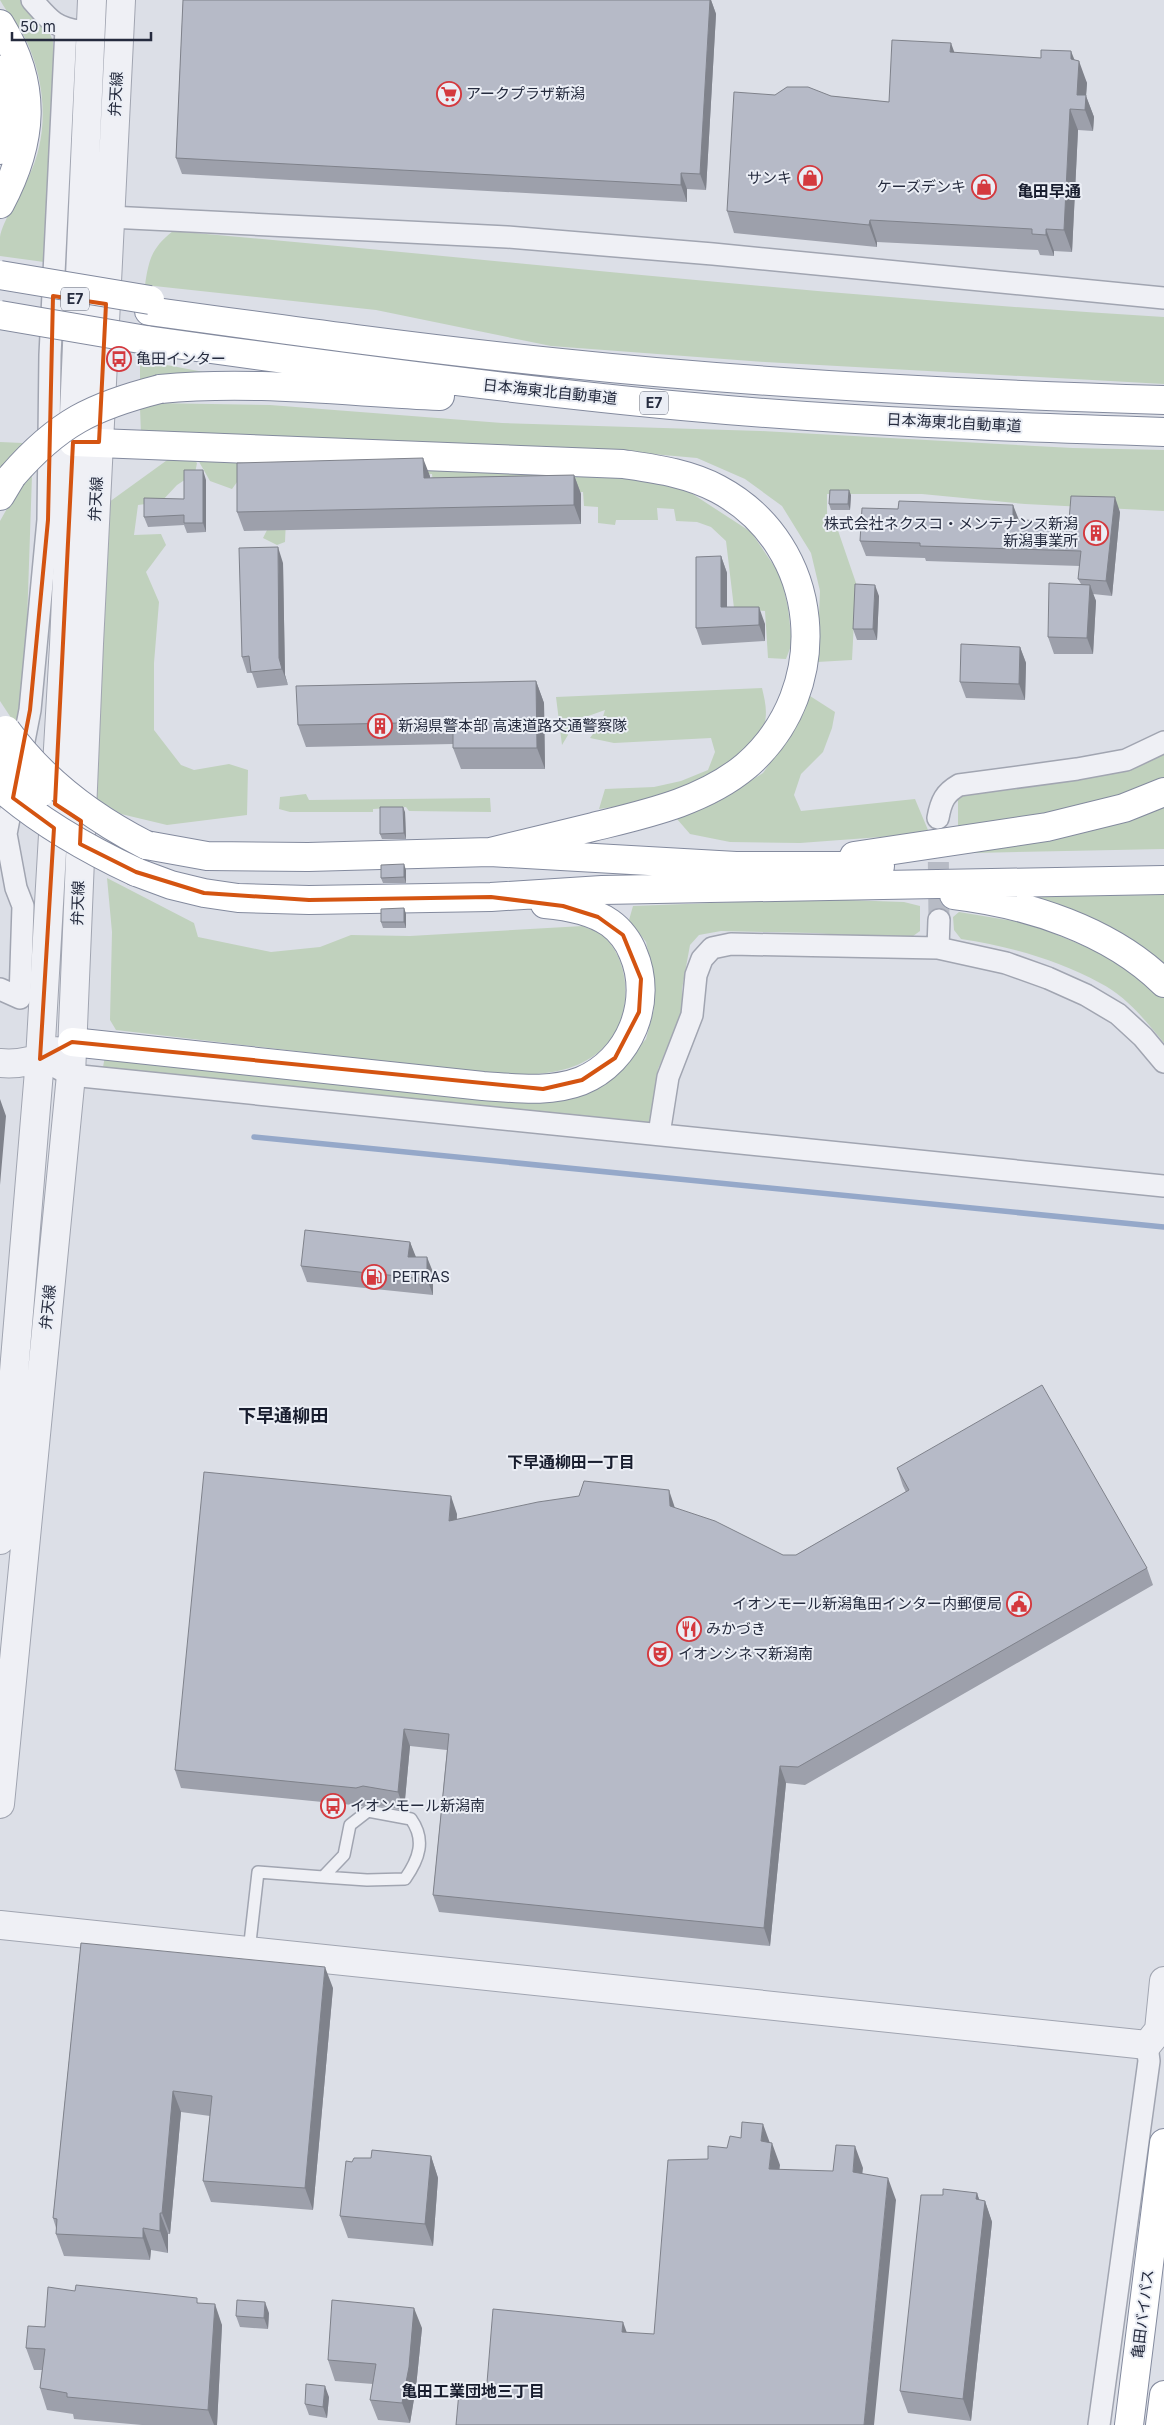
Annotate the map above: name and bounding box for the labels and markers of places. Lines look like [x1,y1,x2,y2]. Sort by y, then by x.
supermarket icon: アークプラザ新潟 [436,81,462,107]
place label: アークプラザ新潟 [466,84,585,103]
shop icon: サンキ [797,165,823,191]
place label: サンキ [747,168,792,187]
shop icon: ケーズデンキ [971,174,997,200]
place label: ケーズデンキ [877,177,966,196]
bus stop icon: 亀田インター [106,346,132,372]
place label: 亀田インター [136,349,226,368]
place label: 株式会社ネクスコ・メンテナンス新潟 新潟事業所 [824,514,1078,550]
building icon: 株式会社ネクスコ・メンテナンス新潟 新潟事業所 [1083,520,1109,546]
building icon: 新潟県警本部 高速道路交通警察隊 [367,713,393,739]
place label: 新潟県警本部 高速道路交通警察隊 [398,716,627,735]
fuel station icon: PETRAS [361,1264,387,1290]
place label: PETRAS [392,1267,450,1286]
public building icon: イオンモール新潟亀田インター内郵便局 [1006,1591,1032,1617]
place label: イオンモール新潟亀田インター内郵便局 [732,1594,1002,1613]
restaurant icon: みかづき [676,1616,702,1642]
place label: みかづき [706,1619,766,1638]
theatre icon: イオンシネマ新潟南 [647,1641,673,1667]
place label: イオンシネマ新潟南 [678,1644,813,1663]
bus stop icon: イオンモール新潟南 [320,1793,346,1819]
place label: イオンモール新潟南 [350,1796,485,1815]

